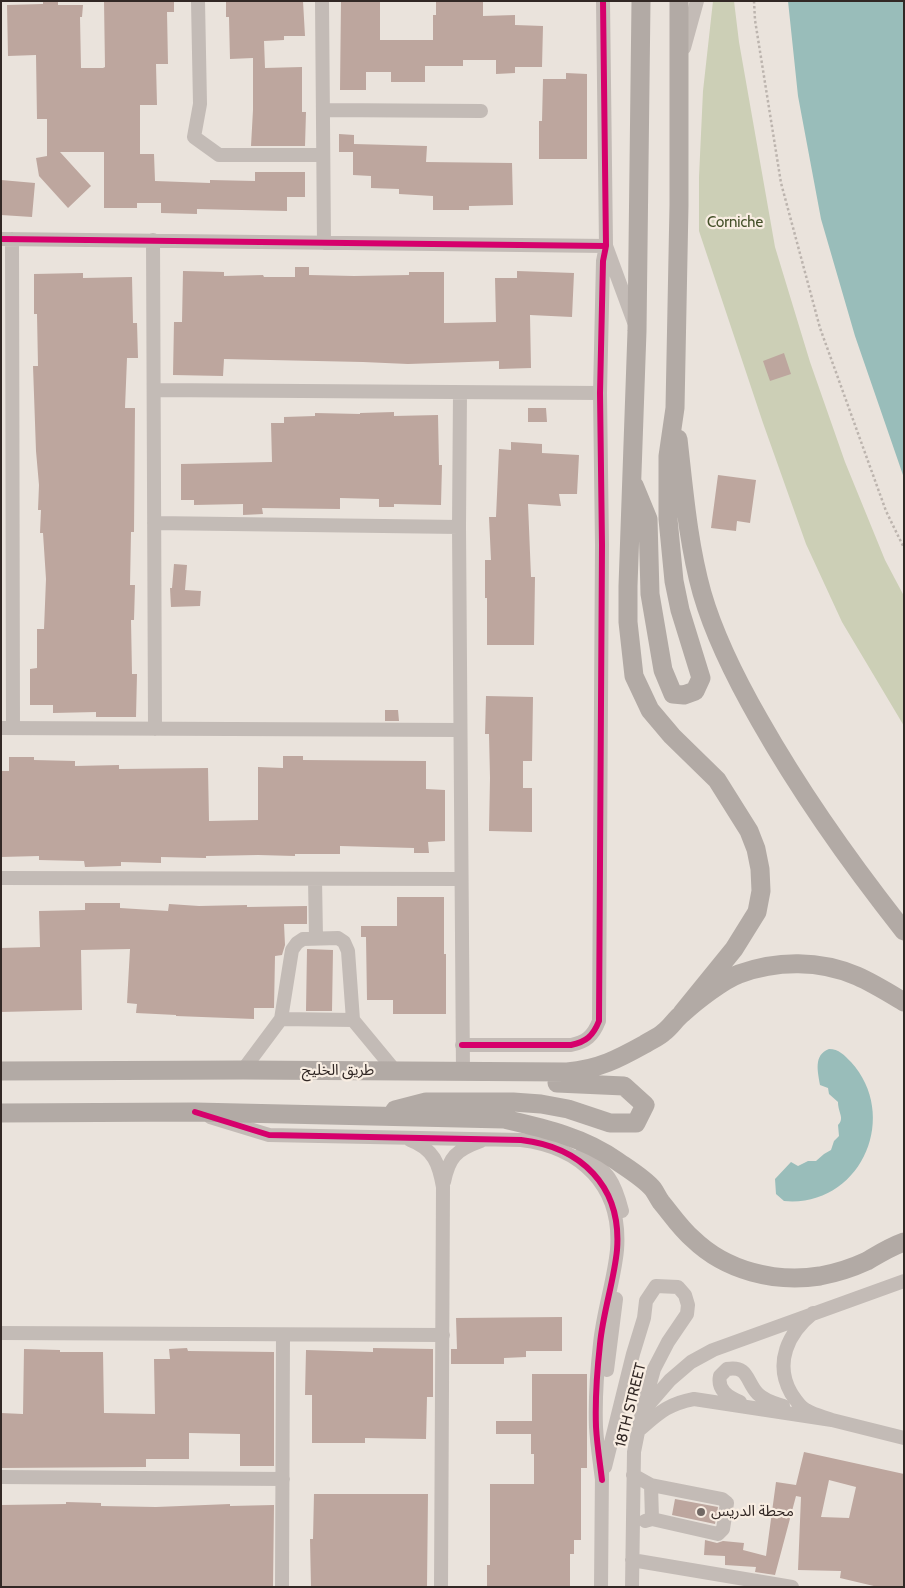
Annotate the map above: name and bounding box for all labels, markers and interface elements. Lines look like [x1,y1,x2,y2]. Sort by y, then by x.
park label: Corniche [707,214,763,232]
street label: طريق الخليج [302,1062,374,1080]
street label: 18TH STREET [612,1361,650,1449]
place label: محطة الدريس [711,1503,794,1521]
marker: محطة الدريس [695,1506,707,1518]

